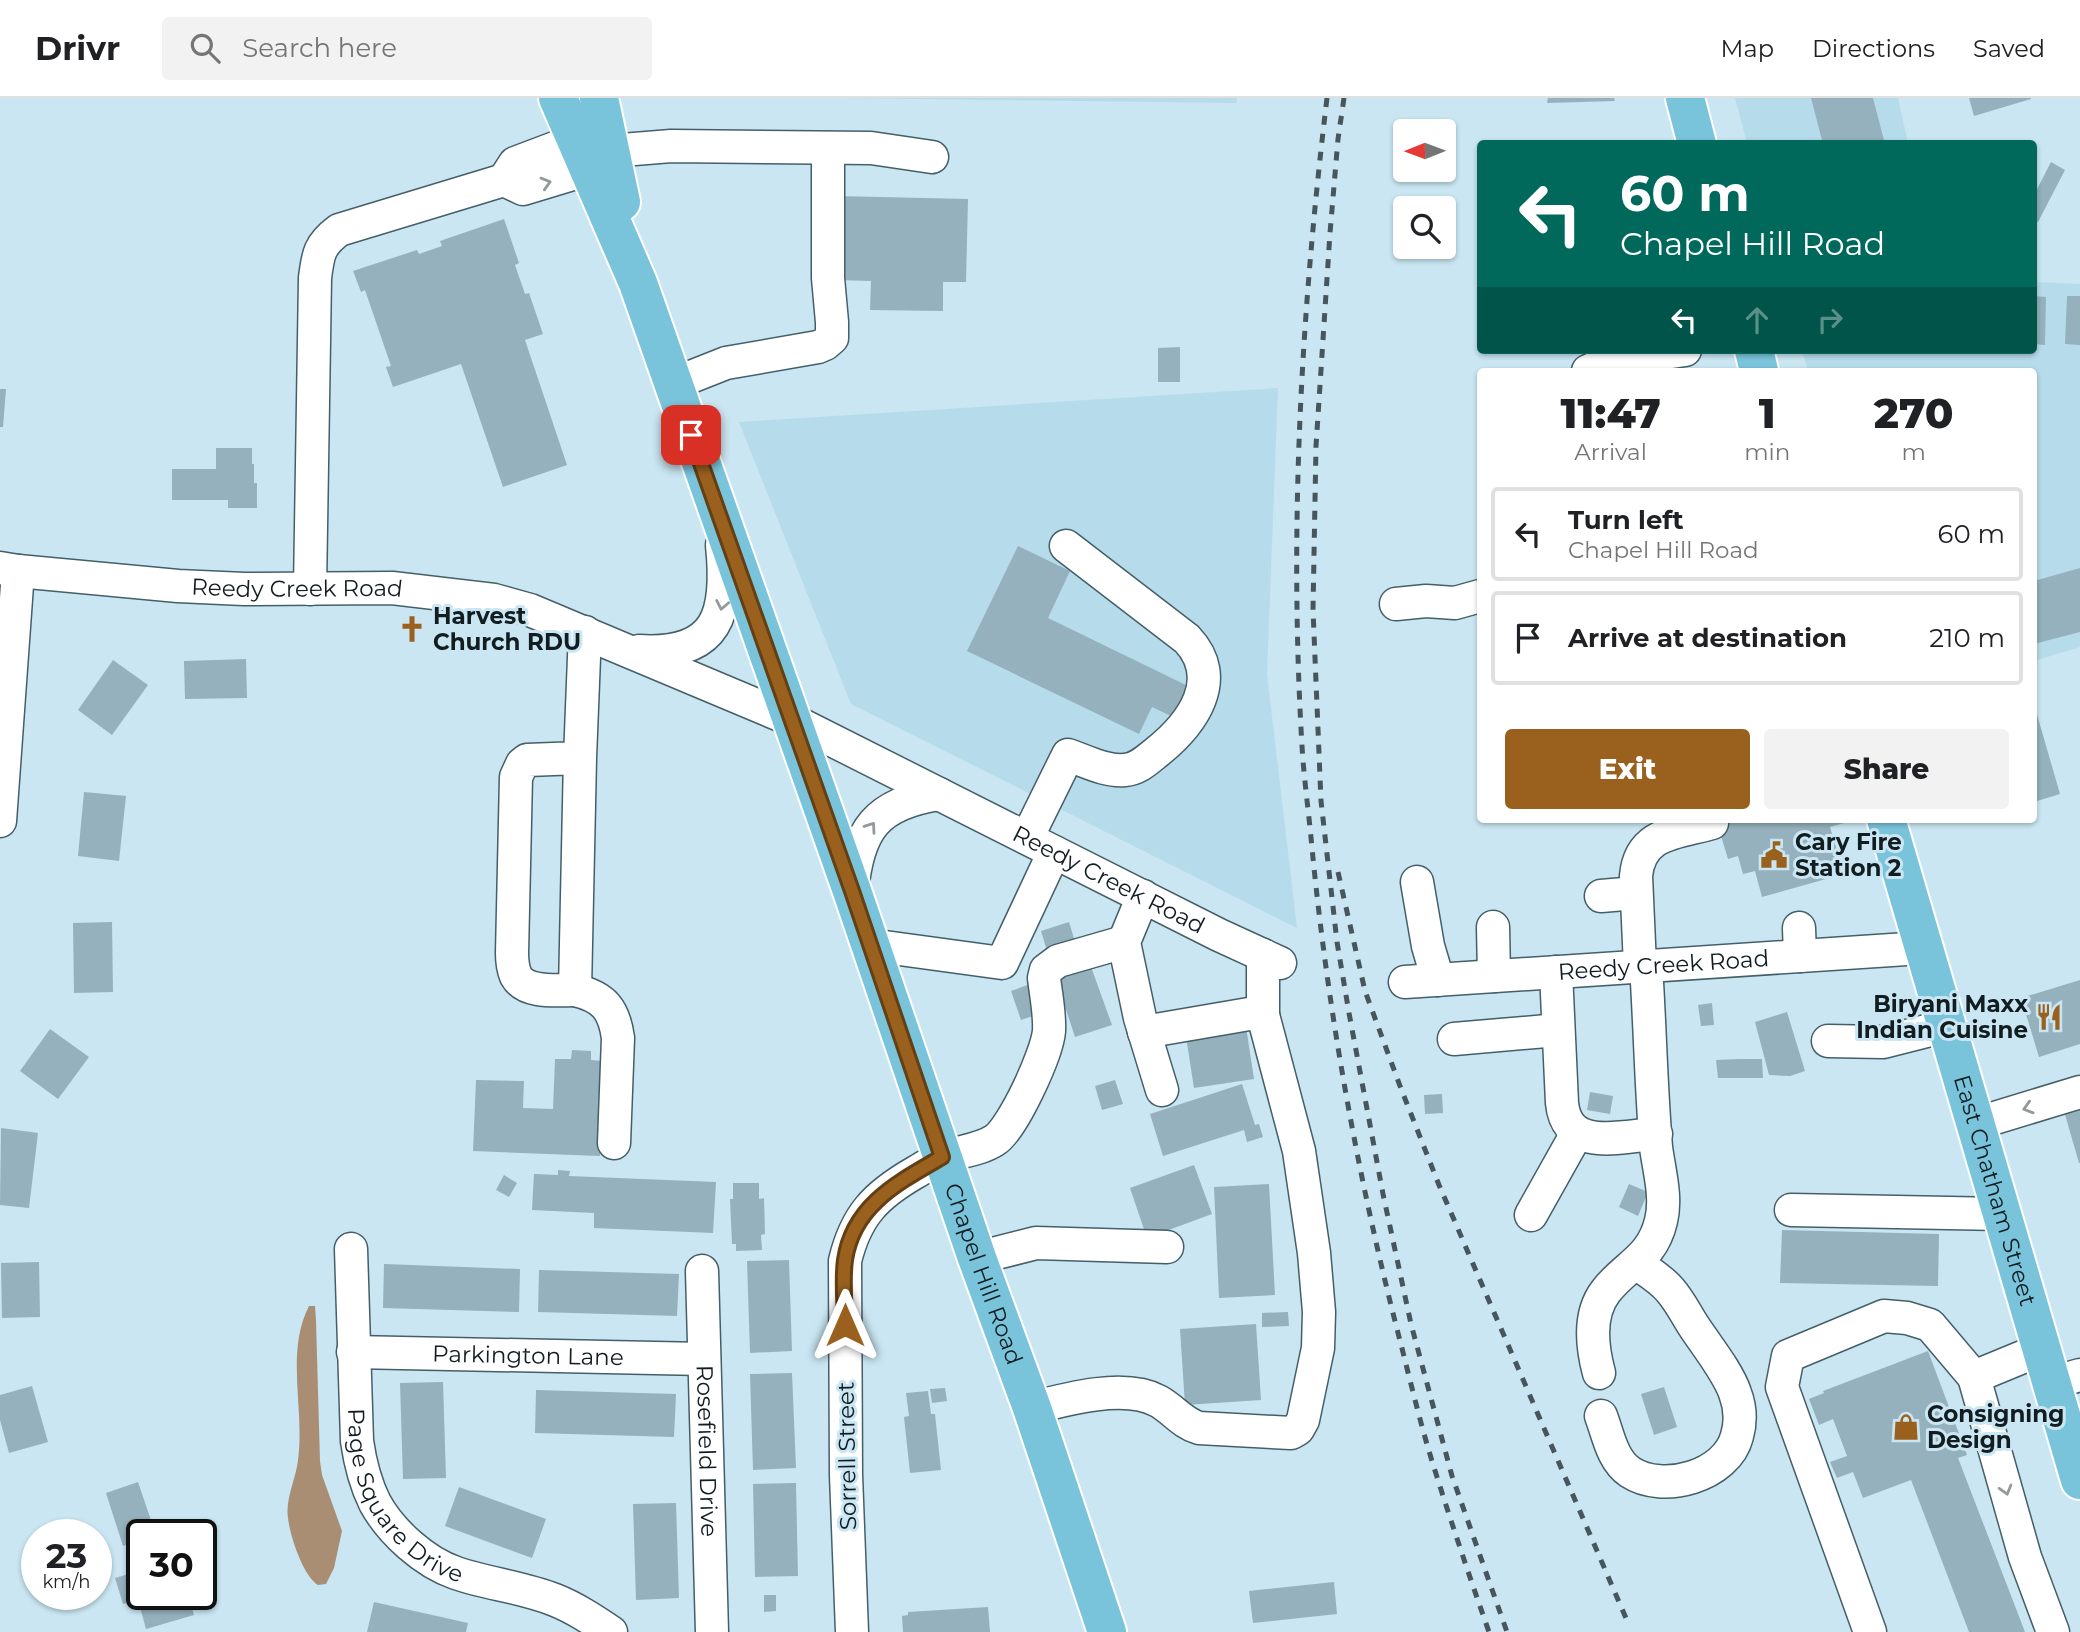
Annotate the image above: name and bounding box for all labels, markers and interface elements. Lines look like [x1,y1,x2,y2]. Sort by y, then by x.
search box [162,17,652,80]
text: Drivr [35,28,120,68]
icon: search [186,29,224,67]
text: Search here [242,32,397,64]
text: Map [1721,34,1774,63]
text: Directions [1812,34,1935,63]
text: Saved [1973,34,2045,63]
north arrow [1393,119,1456,182]
map controls [1393,119,1456,259]
text: 60 m [1620,164,1750,223]
icon: left [1505,168,1596,259]
one-way arrow [540,176,552,191]
button: search [1393,196,1456,259]
text: Chapel Hill Road [1620,224,1885,263]
icon: left [1665,301,1703,339]
icon: ahead [1738,301,1776,339]
icon: right [1811,301,1849,339]
text: 11:47 [1560,387,1661,439]
text: 1 [1759,387,1776,439]
text: 270 [1874,387,1953,439]
pin [661,405,721,465]
icon: arrive [672,416,710,454]
text: Arrival [1574,438,1647,466]
text: min [1744,438,1790,466]
text: m [1901,438,1926,466]
text: Turn left [1568,504,1684,536]
icon: left [1509,515,1547,553]
text: 60 m [1938,518,2005,550]
text: Chapel Hill Road [1568,536,1759,564]
street label: Reedy Creek Road [191,573,404,603]
one-way arrow [715,599,730,611]
place label: Harvest Church RDU [433,602,581,656]
church icon: Harvest Church RDU [397,614,427,644]
icon: arrive [1509,619,1547,657]
text: Arrive at destination [1568,622,1847,654]
text: 210 m [1929,622,2005,654]
button: Exit [1505,729,1750,809]
button: Share [1764,729,2009,809]
street label: Reedy Creek Road [1008,819,1210,940]
one-way arrow [863,822,875,835]
place label: Cary Fire Station 2 [1795,828,1902,882]
public building icon: Cary Fire Station 2 [1759,840,1789,870]
street label: Reedy Creek Road [1557,944,1770,986]
place label: Biryani Maxx Indian Cuisine [1856,990,2028,1044]
restaurant icon: Biryani Maxx Indian Cuisine [2034,1002,2064,1032]
street label: East Chatham Street [1948,1072,2042,1309]
one-way arrow [2022,1100,2034,1115]
street label: Chapel Hill Road [939,1180,1029,1368]
position arrow [808,1288,882,1362]
street label: Parkington Lane [432,1340,624,1371]
street label: Rosefield Drive [691,1364,723,1537]
street label: Sorrell Street [832,1382,862,1530]
place label: Consigning Design [1927,1400,2064,1454]
street label: Page Square Drive [342,1408,467,1588]
shop icon: Consigning Design [1891,1412,1921,1442]
one-way arrow [1998,1483,2012,1495]
speed limit sign: 30 [126,1519,217,1610]
text: 23 [46,1534,87,1577]
text: km/h [42,1571,91,1593]

